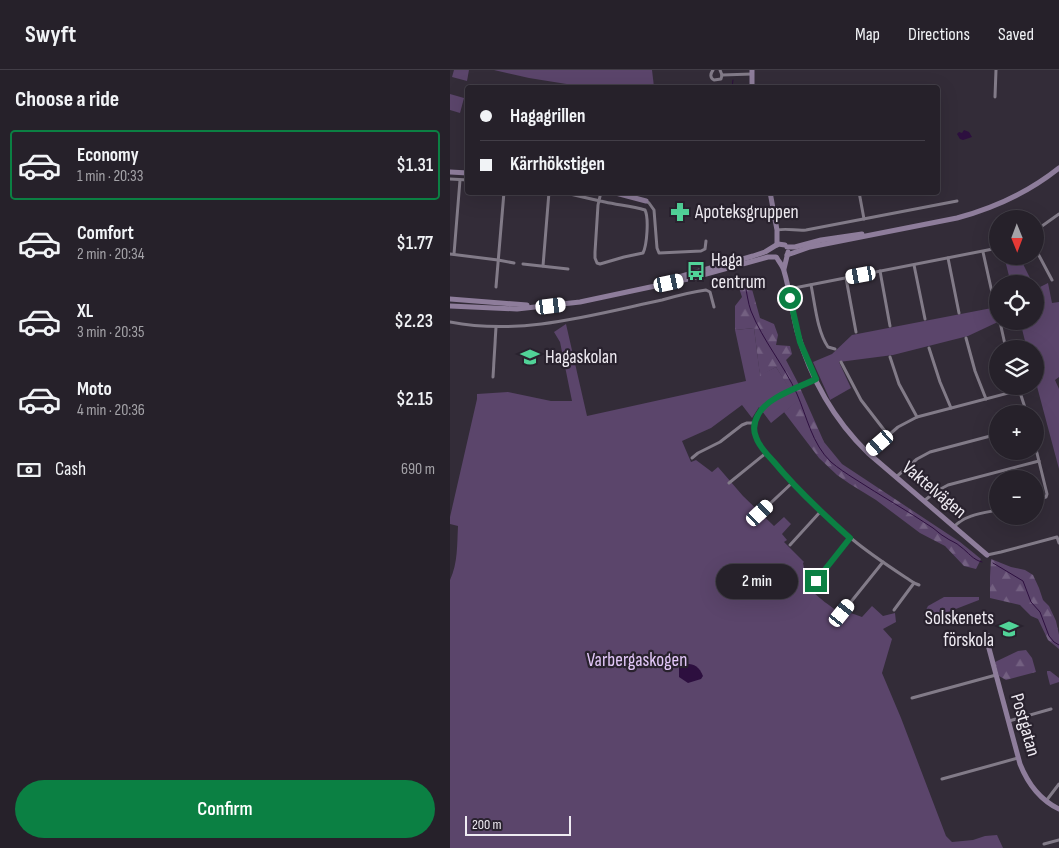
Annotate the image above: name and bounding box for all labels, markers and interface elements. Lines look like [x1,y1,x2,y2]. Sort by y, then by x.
text: Swyft [25,20,76,49]
text: Map [855,24,880,45]
text: Directions [908,24,970,45]
text: Saved [998,24,1034,45]
text: Choose a ride [15,86,119,113]
text: Hagagrillen [510,105,586,128]
icon: car [17,143,62,188]
text: Economy [77,144,139,167]
text: Kärrhökstigen [510,153,605,176]
text: $1.31 [396,154,433,177]
text: 1 min · 20:33 [77,167,144,186]
pharmacy icon: Apoteksgruppen [669,201,691,223]
place label: Apoteksgruppen [694,201,799,224]
north arrow [989,210,1044,265]
map controls [989,210,1044,525]
icon: car [17,221,62,266]
text: Comfort [77,222,134,245]
text: $1.77 [396,232,433,255]
text: 2 min · 20:34 [77,245,145,264]
place label: Haga centrum [711,249,766,294]
bus stop icon: Haga centrum [685,260,707,282]
car [844,265,877,285]
car [652,273,685,293]
button: locate [989,275,1044,330]
route start [779,287,801,309]
car [535,297,566,315]
icon: car [17,299,62,344]
text: XL [77,300,93,323]
text: $2.23 [394,310,433,333]
text: 3 min · 20:35 [77,323,144,342]
button: layers [989,340,1044,395]
school or university icon: Hagaskolan [519,346,541,368]
place label: Hagaskolan [545,346,617,369]
icon: car [17,377,62,422]
text: Moto [77,378,112,401]
text: $2.15 [396,388,433,411]
text: 4 min · 20:36 [77,401,145,420]
button: + [989,405,1044,460]
car [863,427,896,459]
icon: cash [15,456,43,484]
street label: Vaktelvägen [897,456,971,524]
text: Cash [55,458,86,481]
text: 690 m [401,460,435,479]
button: − [989,470,1044,525]
car [743,497,776,529]
callout: 2 min [716,564,798,598]
route end [805,570,827,592]
text: 2 min [742,572,772,591]
car [826,597,857,629]
place label: Solskenets förskola [925,607,994,652]
school or university icon: Solskenets förskola [998,618,1020,640]
park label: Varbergaskogen [587,649,687,672]
street label: Postgatan [1005,691,1045,759]
button: Confirm [15,780,435,838]
scale bar [465,813,571,836]
text: 200 m [472,816,501,833]

